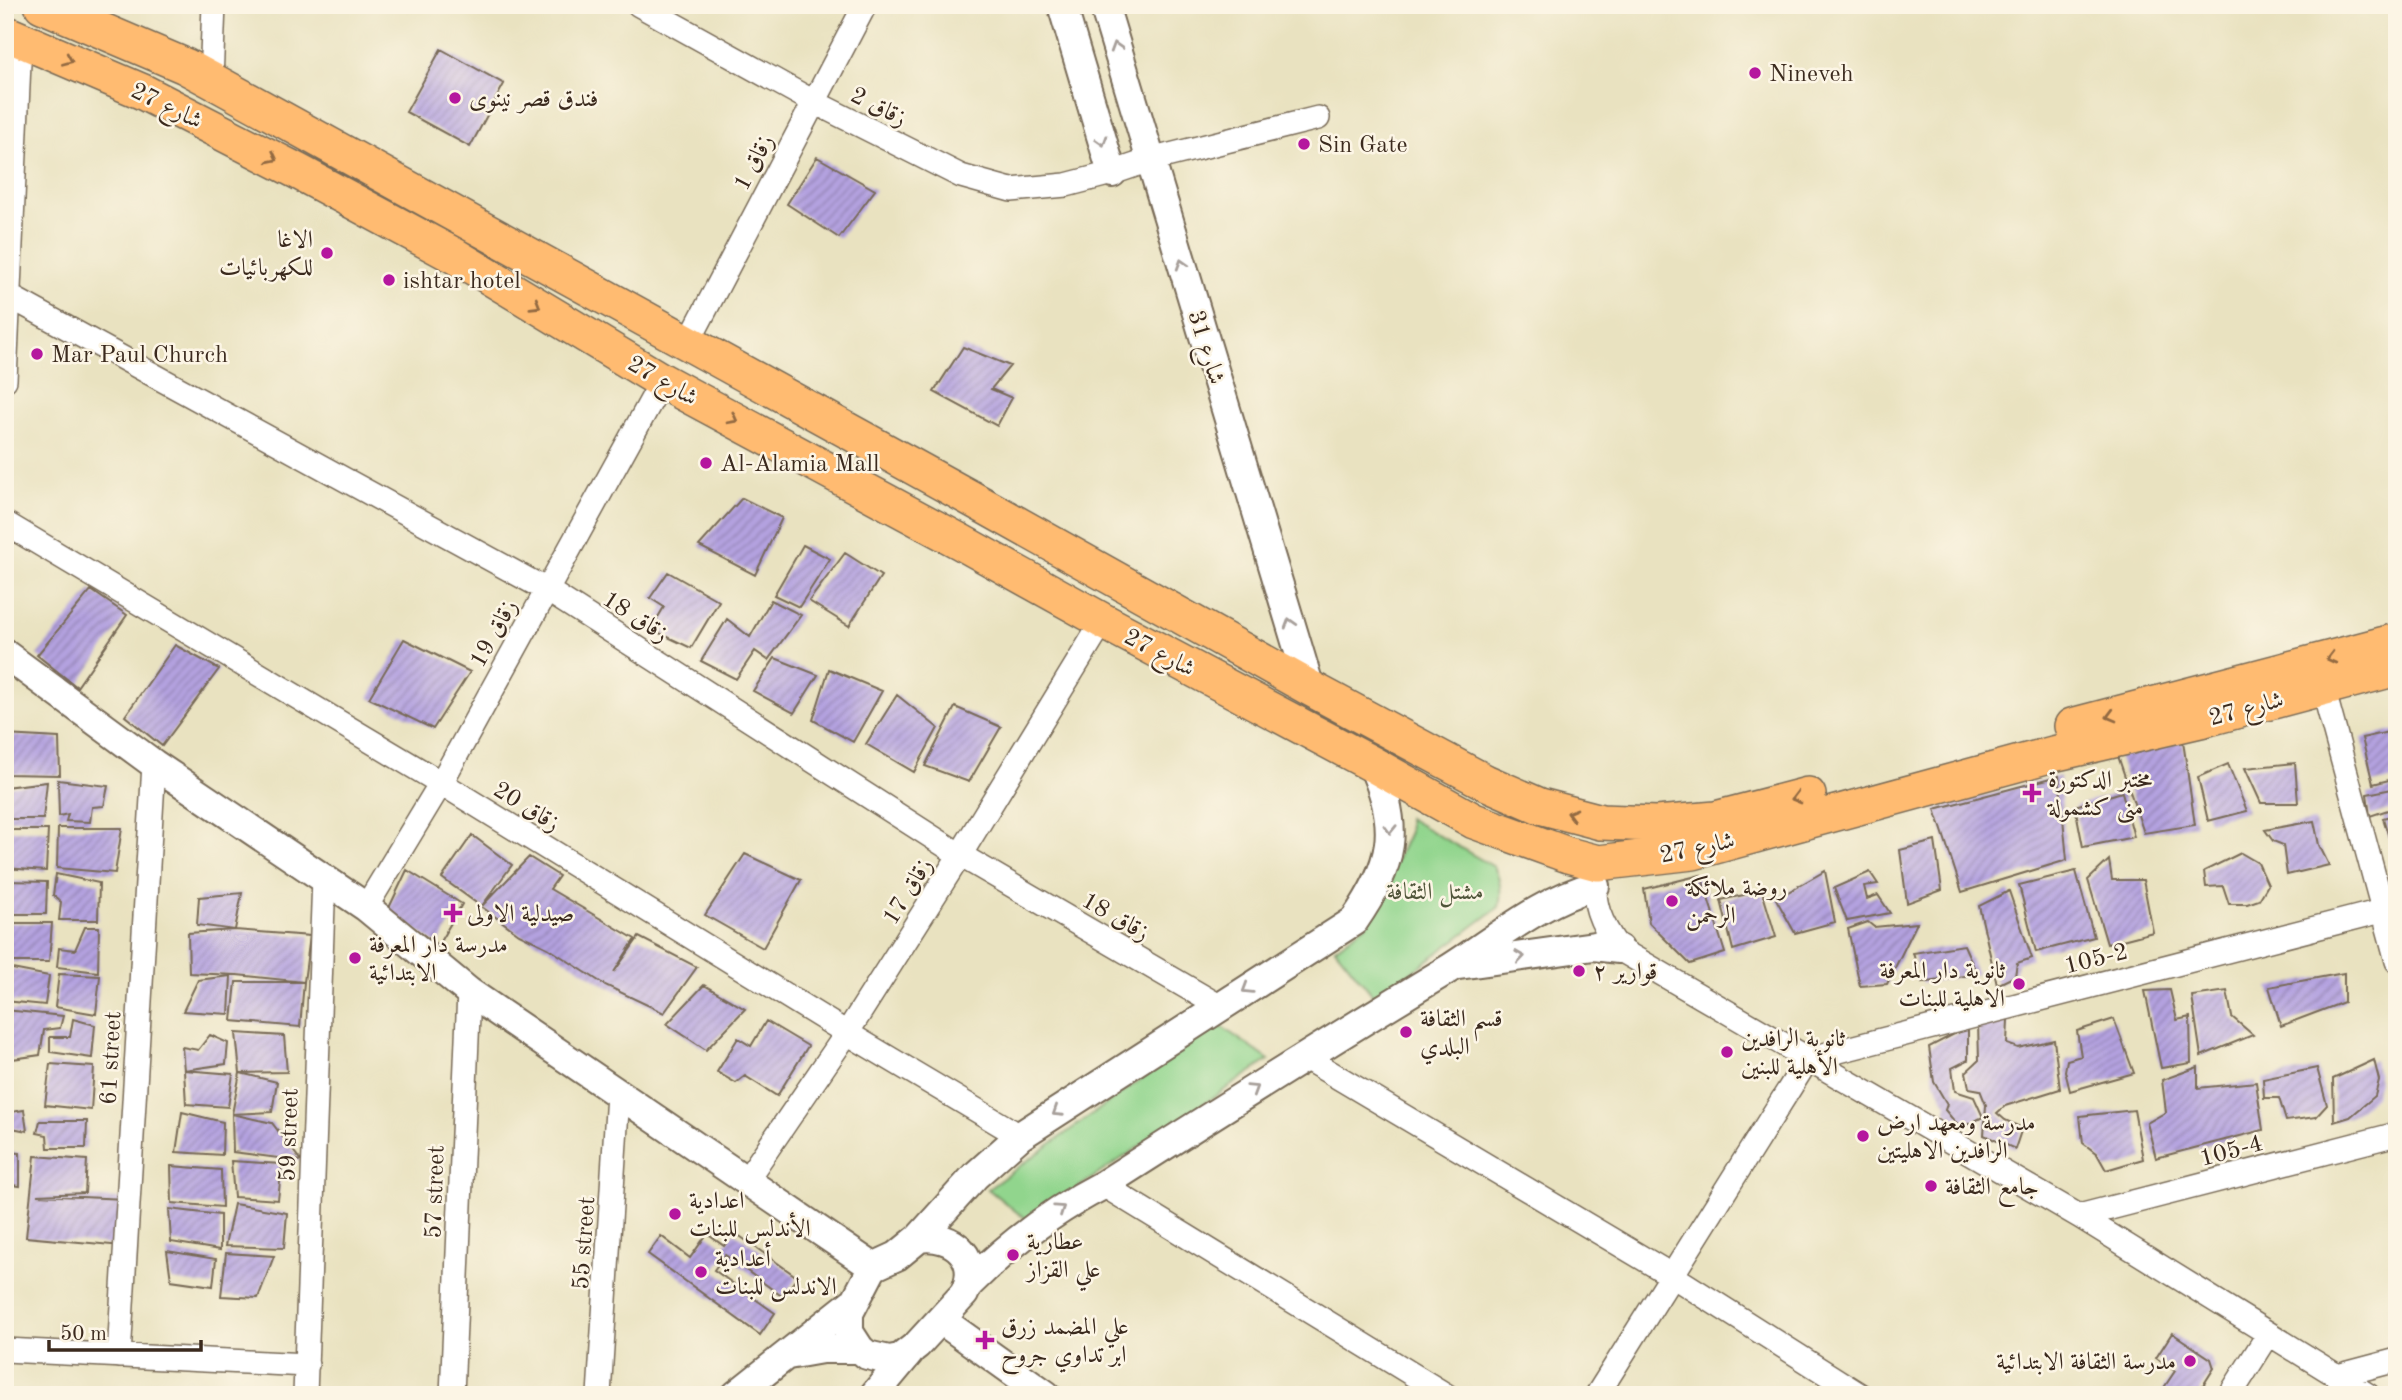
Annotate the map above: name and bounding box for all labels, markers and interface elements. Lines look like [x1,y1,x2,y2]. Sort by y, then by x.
one-way arrow [1110,41,1125,53]
one-way arrow [61,52,73,66]
place label: Nineveh [1769,63,1854,87]
marker: Nineveh [1747,65,1763,81]
street label: شارع 27 [124,79,206,140]
street label: زقاق 2 [846,84,910,132]
place label: فندق قصر نينوى [469,88,598,114]
marker: فندق قصر نينوى [447,90,463,106]
street label: زقاق 1 [730,131,779,195]
place label: Sin Gate [1318,134,1408,158]
one-way arrow [1094,135,1109,147]
marker: Sin Gate [1296,136,1312,152]
one-way arrow [266,150,278,164]
place label: الاغا للكهربائيات [219,229,313,282]
marker: الاغا للكهربائيات [319,245,335,261]
one-way arrow [1175,259,1190,271]
place label: ishtar hotel [403,270,521,294]
marker: ishtar hotel [381,272,397,288]
one-way arrow [528,297,541,310]
street label: شارع 31 [1177,308,1228,389]
place label: Mar Paul Church [51,344,228,368]
marker: Mar Paul Church [29,346,45,362]
street label: شارع 27 [620,352,701,416]
one-way arrow [726,411,738,424]
place label: Al-Alamia Mall [720,453,879,477]
marker: Al-Alamia Mall [698,455,714,471]
street label: زقاق 18 [598,588,672,648]
street label: زقاق 19 [467,596,523,672]
one-way arrow [1284,617,1299,629]
street label: شارع 27 [1117,625,1198,688]
one-way arrow [2325,650,2337,664]
street label: شارع 27 [2207,688,2288,737]
one-way arrow [2105,708,2117,722]
place label: مختبر الدكتورة منى كشمولة [2047,768,2153,824]
street label: زقاق 20 [489,778,563,837]
marker: مختبر الدكتورة منى كشمولة [2022,783,2042,803]
one-way arrow [1790,790,1802,805]
one-way arrow [1566,808,1578,822]
one-way arrow [1382,824,1397,835]
street label: شارع 27 [1658,829,1738,874]
street label: زقاق 17 [879,855,938,929]
place label: روضة ملائكة الرحمن [1685,875,1787,931]
park label: مشتل الثقافة [1386,881,1484,908]
street label: زقاق 18 [1077,889,1153,946]
marker: روضة ملائكة الرحمن [1664,893,1680,909]
place label: صيدلية الاولى [467,903,574,927]
marker: صيدلية الاولى [445,905,461,921]
place label: مدرسة دار المعرفة الابتدائية [369,934,508,986]
street label: 105-2 [2062,940,2131,979]
one-way arrow [1515,949,1526,964]
marker: مدرسة دار المعرفة الابتدائية [347,950,363,966]
place label: ثانوية دار المعرفة الاهلية للبنات [1880,960,2005,1012]
place label: قوارير ٢ [1593,961,1657,986]
marker: قوارير ٢ [1571,963,1587,979]
marker: ثانوية دار المعرفة الاهلية للبنات [2011,976,2027,992]
one-way arrow [1242,980,1255,993]
place label: قسم الثقافة البلدي [1420,1008,1503,1065]
street label: 61 street [98,1011,126,1106]
marker: قسم الثقافة البلدي [1398,1024,1414,1040]
place label: ثانوية الرافدين الأهلية للبنين [1741,1027,1846,1080]
marker: ثانوية الرافدين الأهلية للبنين [1719,1044,1735,1060]
one-way arrow [1245,1085,1258,1097]
street label: 59 street [276,1088,304,1182]
one-way arrow [1051,1104,1064,1117]
place label: مدرسة ومعهد ارض الرافدين الاهليتين [1877,1112,2036,1164]
marker: مدرسة ومعهد ارض الرافدين الاهليتين [1855,1128,1871,1144]
street label: 105-4 [2197,1132,2266,1172]
street label: 57 street [422,1145,450,1239]
place label: جامع الثقافة [1945,1176,2039,1208]
marker: جامع الثقافة [1923,1178,1939,1194]
place label: اعدادية الأندلس للبنات [689,1190,811,1244]
street label: 55 street [570,1196,600,1291]
one-way arrow [1052,1205,1065,1217]
marker: اعدادية الأندلس للبنات [667,1206,683,1222]
place label: عطارية علي القزاز [1025,1231,1101,1292]
place label: أعدادية الاندلس للبنات [715,1241,837,1302]
marker: عطارية علي القزاز [1005,1247,1021,1263]
marker: أعدادية الاندلس للبنات [693,1264,709,1280]
scale bar [49,1309,201,1353]
place label: علي المضمد زرق ابر تداوي جروح [1001,1316,1129,1375]
text: 50 m [60,1324,107,1345]
marker: علي المضمد زرق ابر تداوي جروح [975,1330,995,1350]
place label: مدرسة الثقافة الابتدائية [1996,1351,2176,1375]
marker: مدرسة الثقافة الابتدائية [2182,1353,2198,1369]

